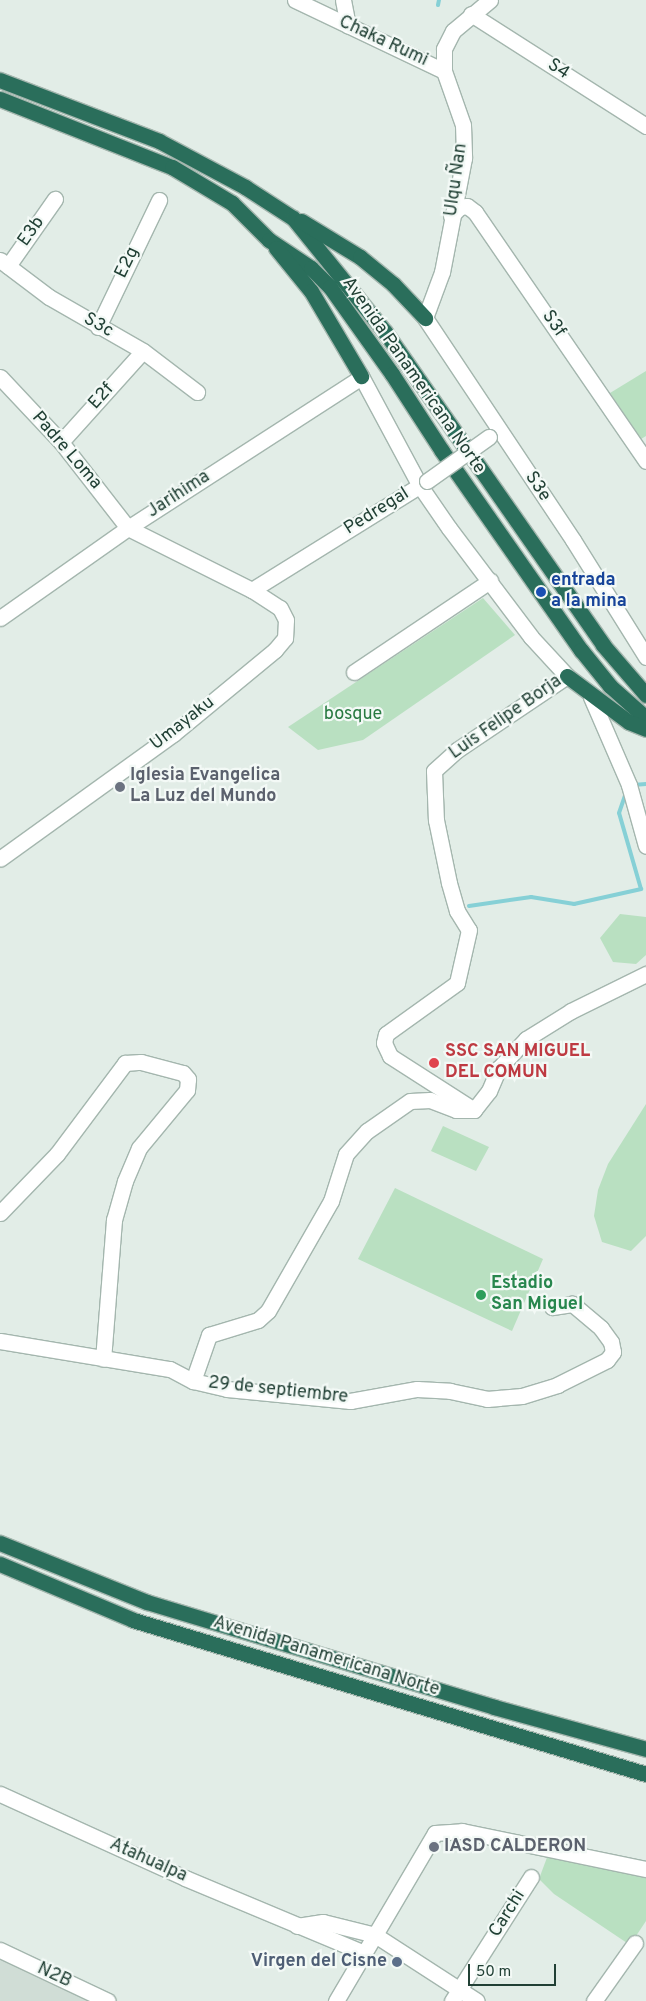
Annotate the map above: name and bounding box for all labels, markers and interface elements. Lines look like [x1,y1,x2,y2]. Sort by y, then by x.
street label: Chaka Rumi [335,12,431,72]
street label: S4 [543,55,573,85]
street label: Ulqu Ñan [441,142,473,218]
street label: E3b [14,213,50,251]
street label: E2g [111,244,145,282]
street label: Avenida Panamericana Norte [337,274,489,478]
street label: S3f [536,307,570,341]
street label: S3c [79,309,117,343]
street label: E2f [85,379,119,415]
street label: Padre Loma [26,408,106,494]
street label: Jarihima [144,467,214,523]
street label: S3e [519,468,555,506]
street label: Pedregal [341,484,413,540]
place label: entrada a la mina [551,571,627,614]
marker: entrada a la mina [535,586,547,598]
street label: Luis Felipe Borja [446,671,566,765]
street label: Umayaku [147,692,219,756]
park label: bosque [324,704,382,726]
place label: Iglesia Evangelica La Luz del Mundo [130,766,280,809]
marker: Iglesia Evangelica La Luz del Mundo [114,781,126,793]
place label: SSC SAN MIGUEL DEL COMUN [445,1042,590,1084]
marker: SSC SAN MIGUEL DEL COMUN [427,1056,441,1070]
place label: Estadio San Miguel [491,1274,583,1316]
marker: Estadio San Miguel [475,1289,487,1301]
street label: 29 de septiembre [207,1373,349,1409]
street label: Avenida Panamericana Norte [210,1612,442,1702]
street label: Atahualpa [106,1834,190,1888]
place label: IASD CALDERON [444,1836,586,1858]
marker: IASD CALDERON [428,1841,440,1853]
street label: Carchi [485,1886,531,1942]
place label: Virgen del Cisne [251,1951,387,1973]
scale bar [471,1954,558,1986]
marker: Virgen del Cisne [391,1956,403,1968]
street label: N2B [33,1959,75,1993]
text: 50 m [476,1963,511,1982]

